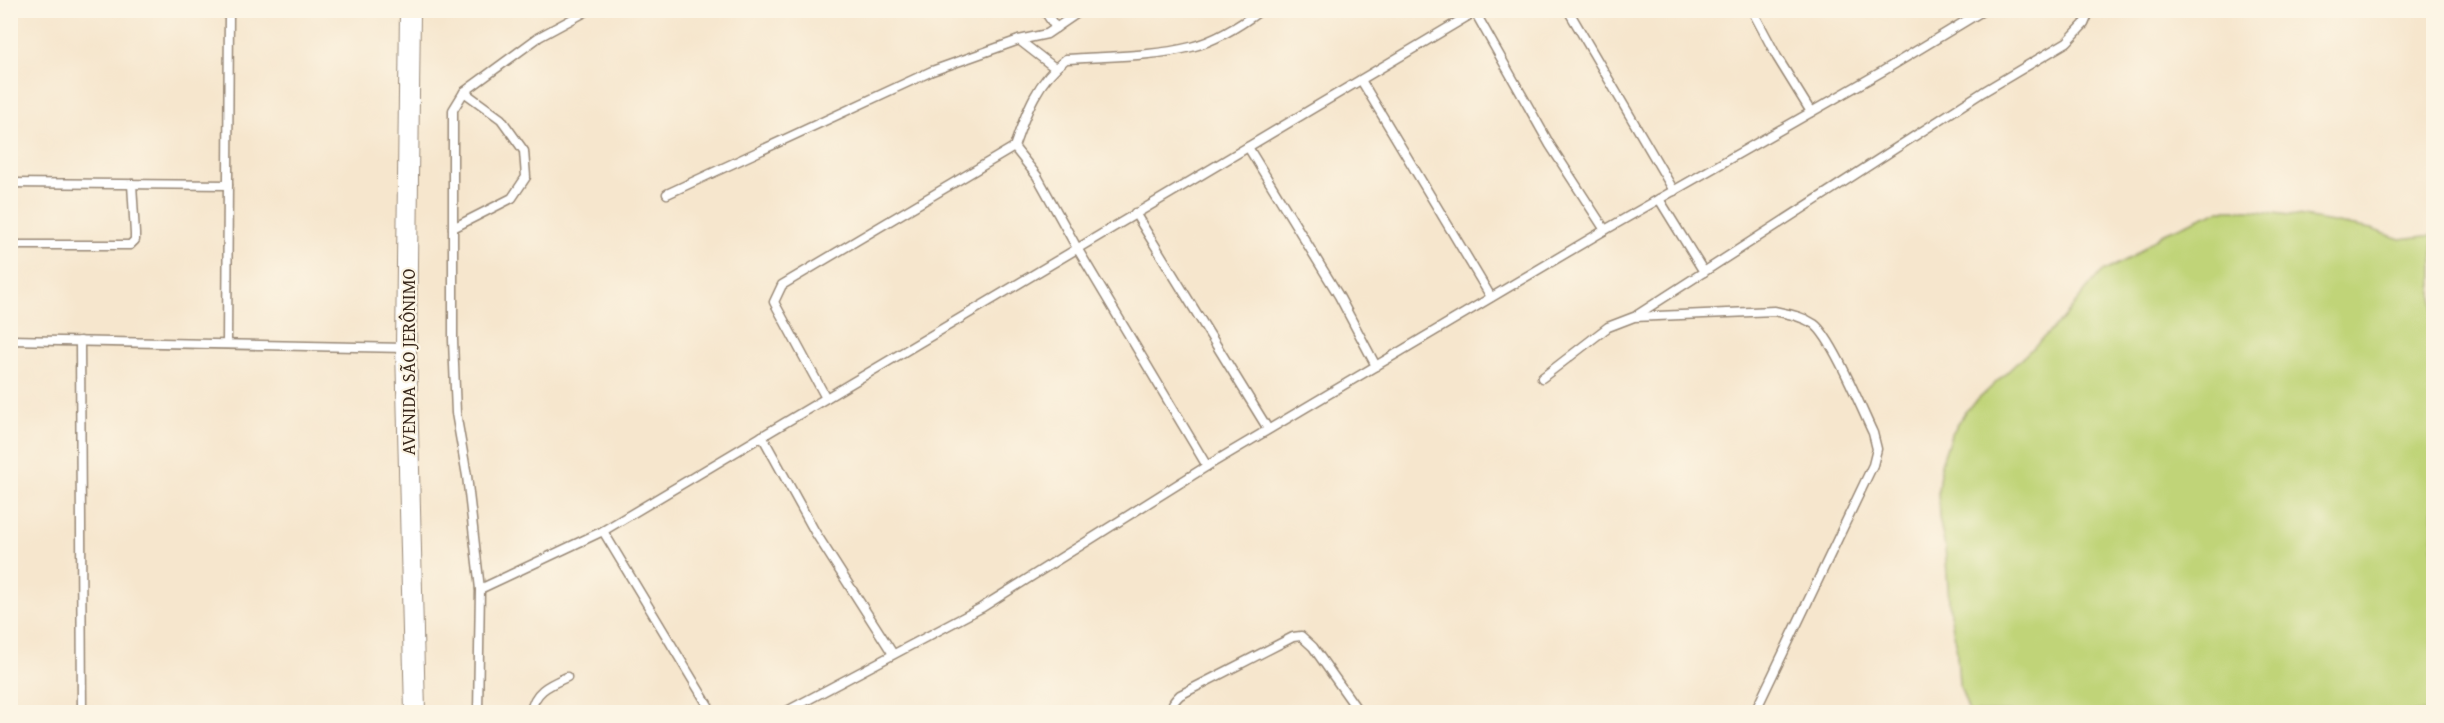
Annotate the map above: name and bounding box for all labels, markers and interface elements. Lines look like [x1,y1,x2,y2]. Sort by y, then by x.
street label: AVENIDA SÃO JERÔNIMO [395,269,422,455]

